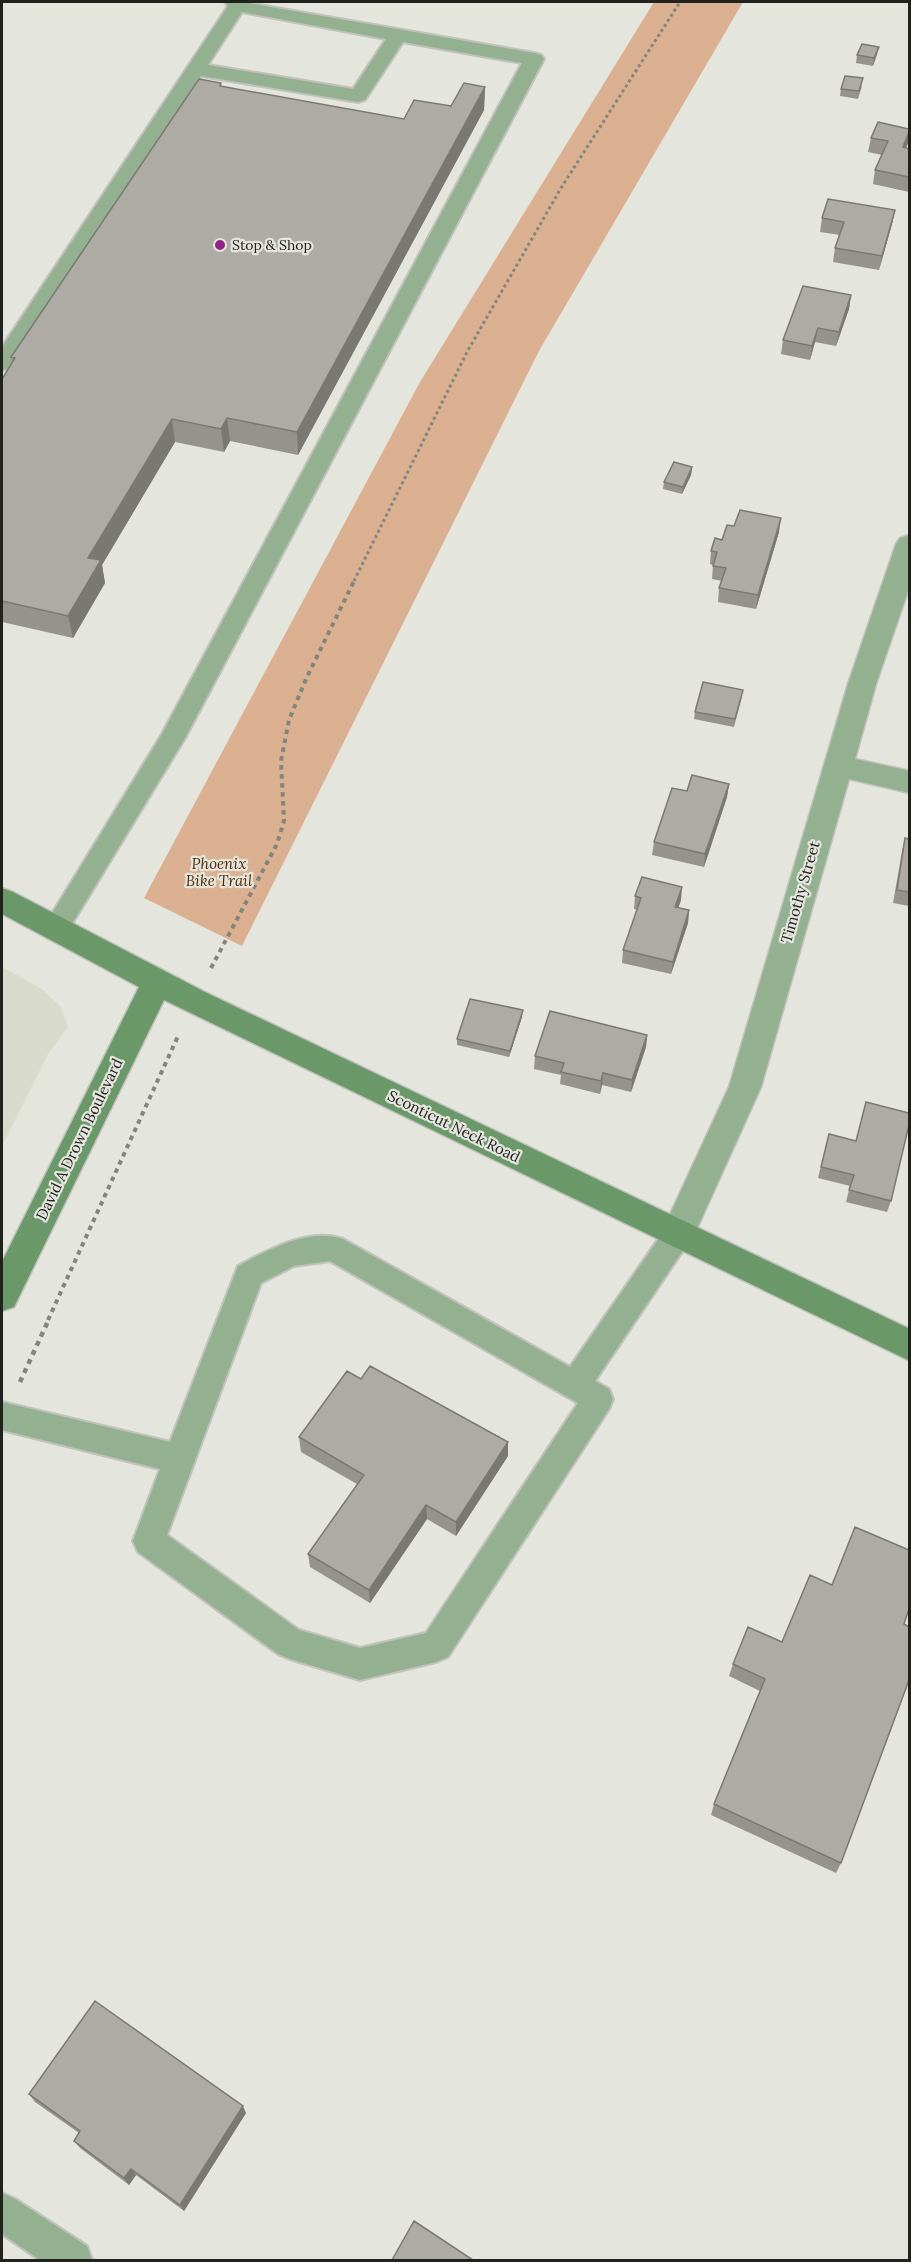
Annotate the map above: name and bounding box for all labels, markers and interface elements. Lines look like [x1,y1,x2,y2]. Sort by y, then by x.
place label: Stop & Shop [232,236,312,254]
marker: Stop & Shop [213,238,227,252]
street label: Timothy Street [776,839,824,945]
park label: Phoenix Bike Trail [186,854,253,890]
street label: David A Drown Boulevard [32,1055,126,1223]
street label: Sconticut Neck Road [385,1086,523,1166]

